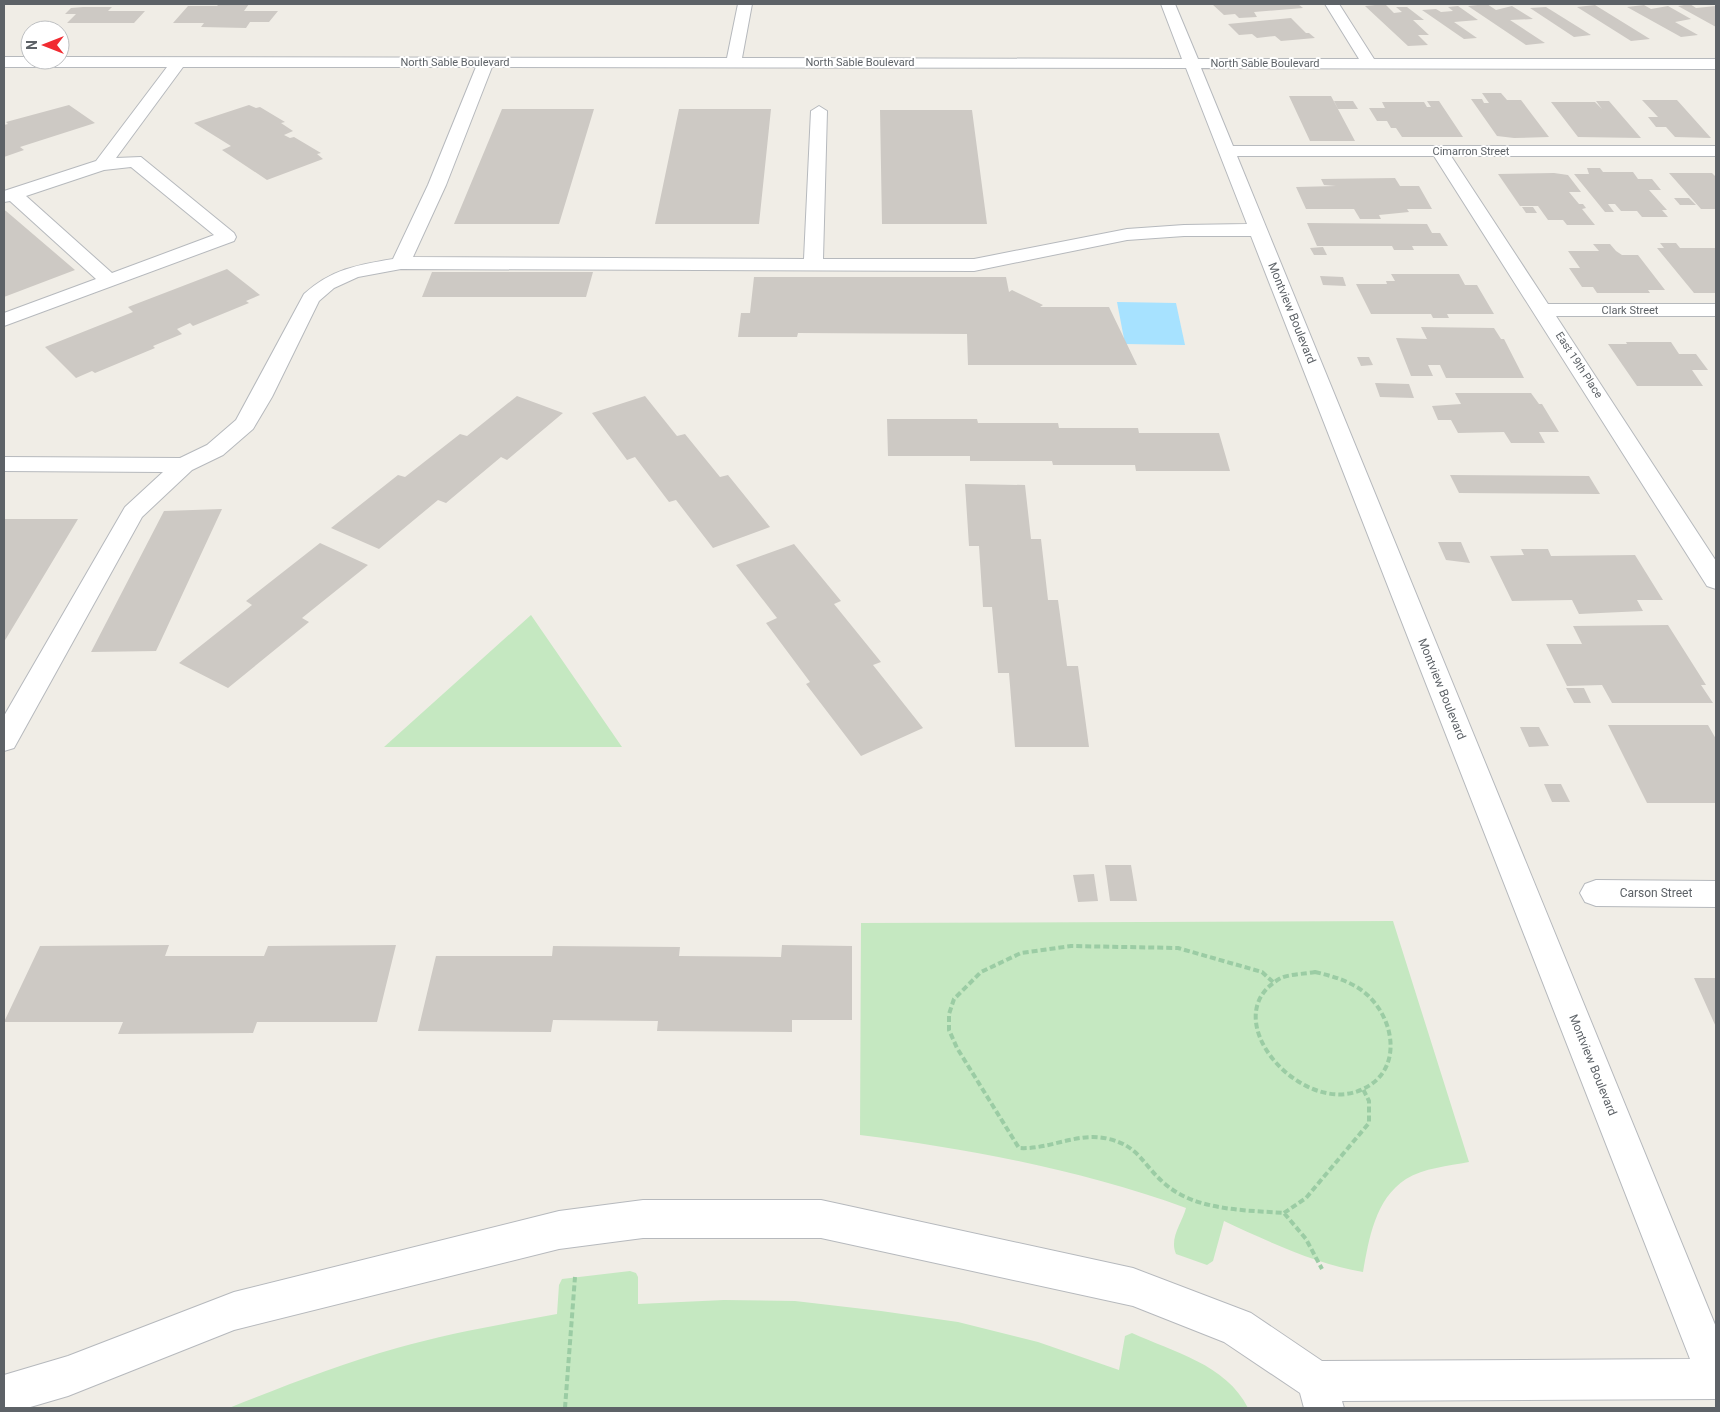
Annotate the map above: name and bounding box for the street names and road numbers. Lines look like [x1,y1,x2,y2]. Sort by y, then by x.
street label: North Sable Boulevard [400,56,510,69]
street label: North Sable Boulevard [805,56,915,69]
street label: North Sable Boulevard [1210,57,1320,70]
street label: Cimarron Street [1433,145,1510,158]
street label: Montview Boulevard [1265,260,1319,366]
street label: Clark Street [1602,304,1659,317]
street label: East 19th Place [1553,330,1605,401]
street label: Montview Boulevard [1415,636,1469,742]
street label: Carson Street [1620,886,1692,900]
street label: Montview Boulevard [1566,1012,1620,1118]

